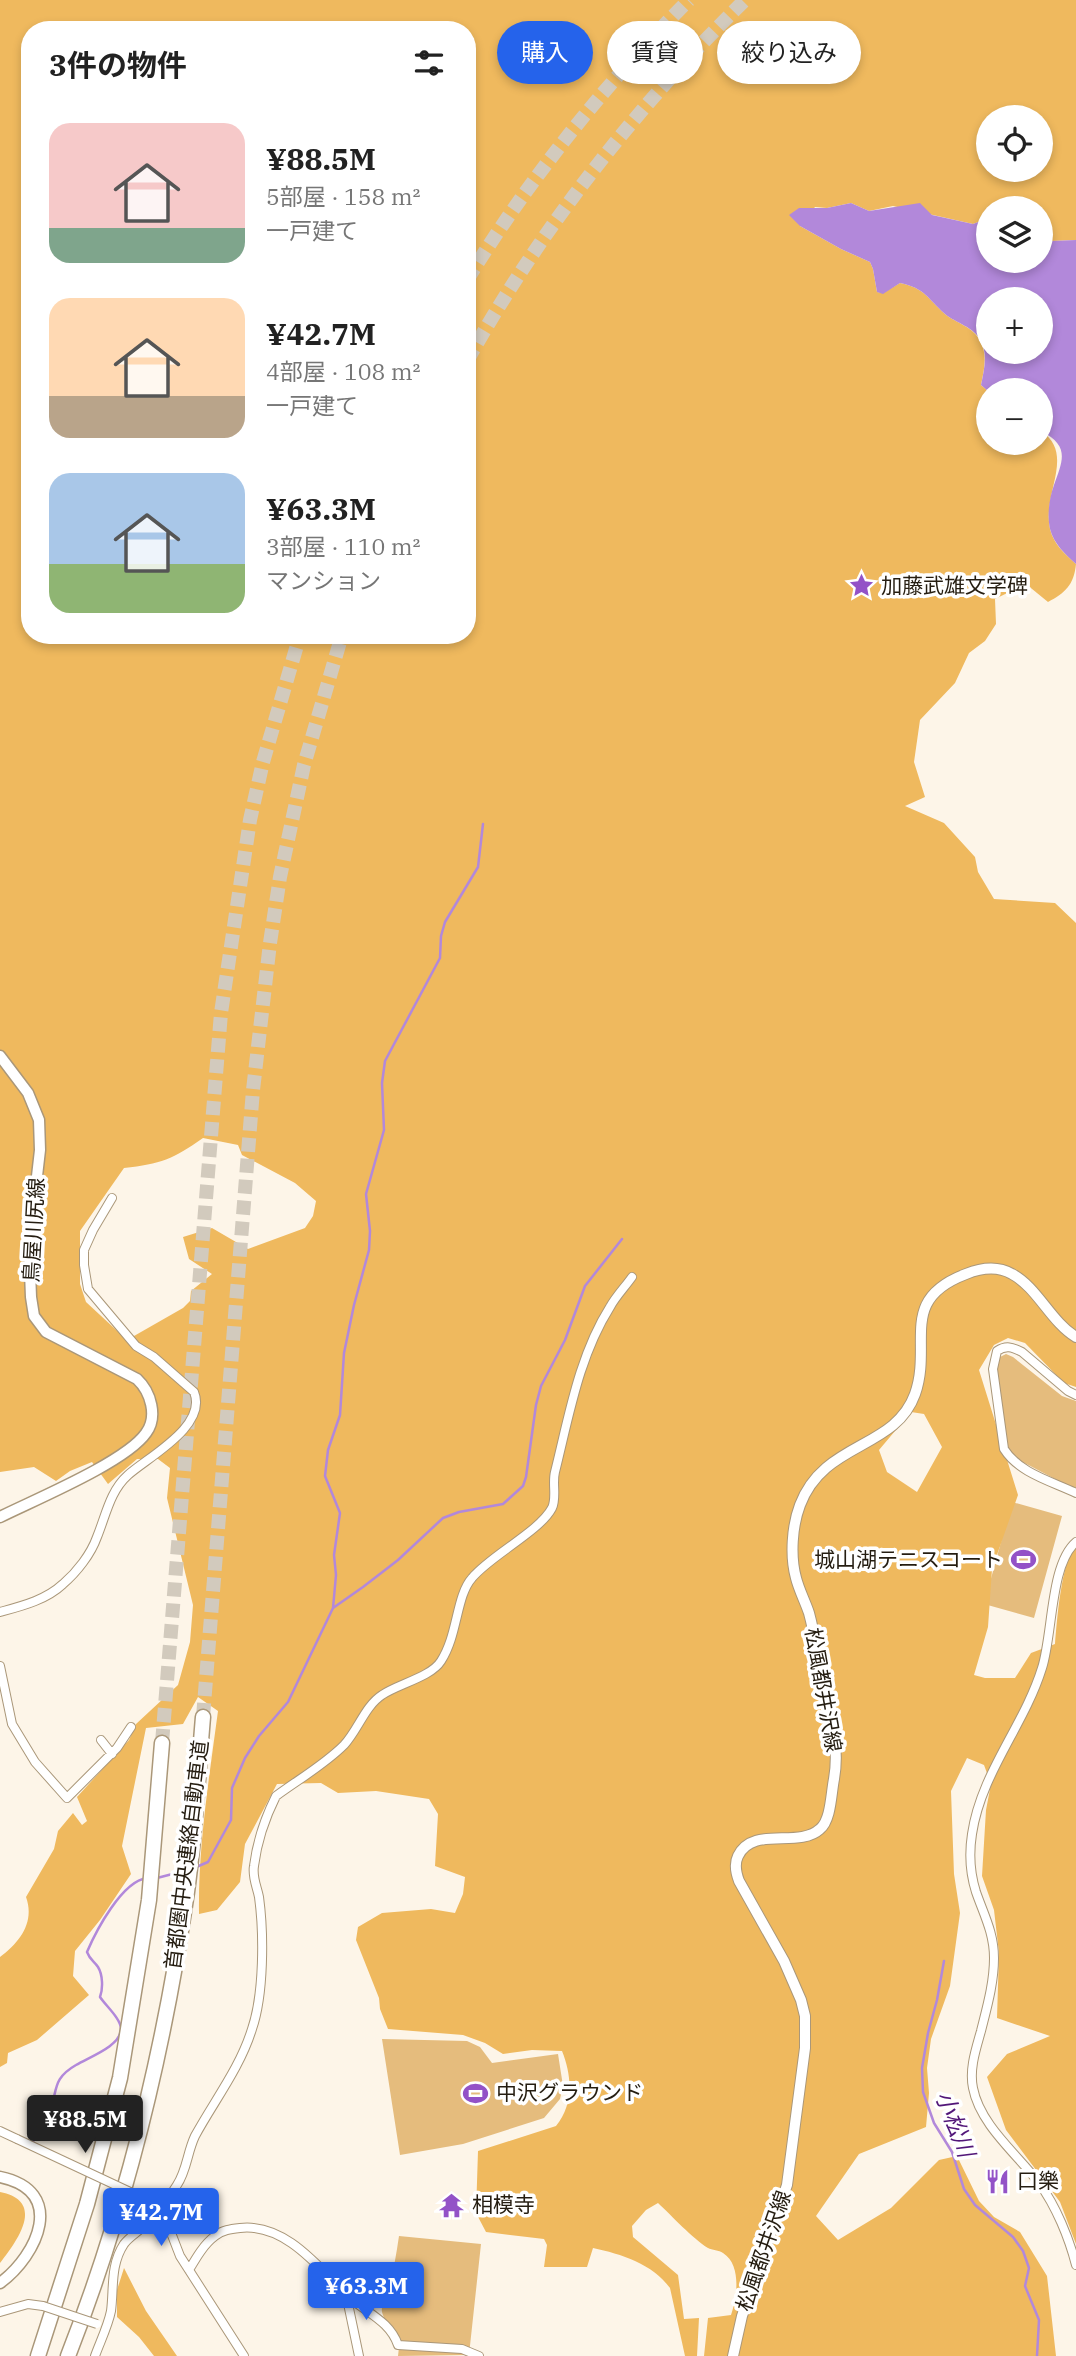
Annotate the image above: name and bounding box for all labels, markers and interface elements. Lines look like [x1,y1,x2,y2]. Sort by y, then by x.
chip: 購入 [497,21,593,84]
chip: 賃貸 [607,21,703,84]
chip: 絞り込み [717,21,861,84]
icon: filters [410,44,448,82]
text: 3件の物件 [49,45,187,84]
map controls [976,105,1053,455]
button: locate [976,105,1053,182]
text: ¥88.5M [266,139,376,178]
icon: home [105,151,189,235]
text: 5部屋 · 158 m² [266,181,421,211]
button: layers [976,196,1053,273]
text: 一戸建て [266,215,358,245]
button: + [976,287,1053,364]
text: ¥42.7M [266,314,376,353]
icon: home [105,326,189,410]
text: 4部屋 · 108 m² [266,356,421,386]
button: − [976,378,1053,455]
text: 一戸建て [266,390,358,420]
text: ¥63.3M [266,489,376,528]
icon: home [105,501,189,585]
text: 3部屋 · 110 m² [266,531,421,561]
text: マンション [266,565,381,595]
place label: 加藤武雄文学碑 [881,571,1028,599]
place icon: 加藤武雄文学碑 [847,572,875,600]
street label: 鳥屋川尻線 [16,1177,50,1283]
place label: 城山湖テニスコート [814,1545,1003,1573]
sports icon: 城山湖テニスコート [1009,1546,1037,1574]
street label: 松風都井沢線 [799,1625,849,1754]
street label: 首都圏中央連絡自動車道 [158,1739,214,1971]
place label: 中沢グラウンド [496,2078,643,2106]
sports icon: 中沢グラウンド [462,2079,490,2107]
water label: 小松川 [930,2086,983,2164]
pin: ¥88.5M [28,2096,142,2155]
text: ¥88.5M [43,2103,127,2133]
place label: 口樂 [1017,2166,1059,2194]
restaurant icon: 口樂 [983,2167,1011,2195]
street label: 松風都井沢線 [729,2187,797,2315]
pin: ¥42.7M [104,2188,218,2248]
place label: 相模寺 [472,2190,535,2218]
temple icon: 相模寺 [438,2191,466,2219]
text: ¥42.7M [119,2196,203,2226]
pin: ¥63.3M [309,2262,423,2322]
text: ¥63.3M [324,2270,408,2300]

